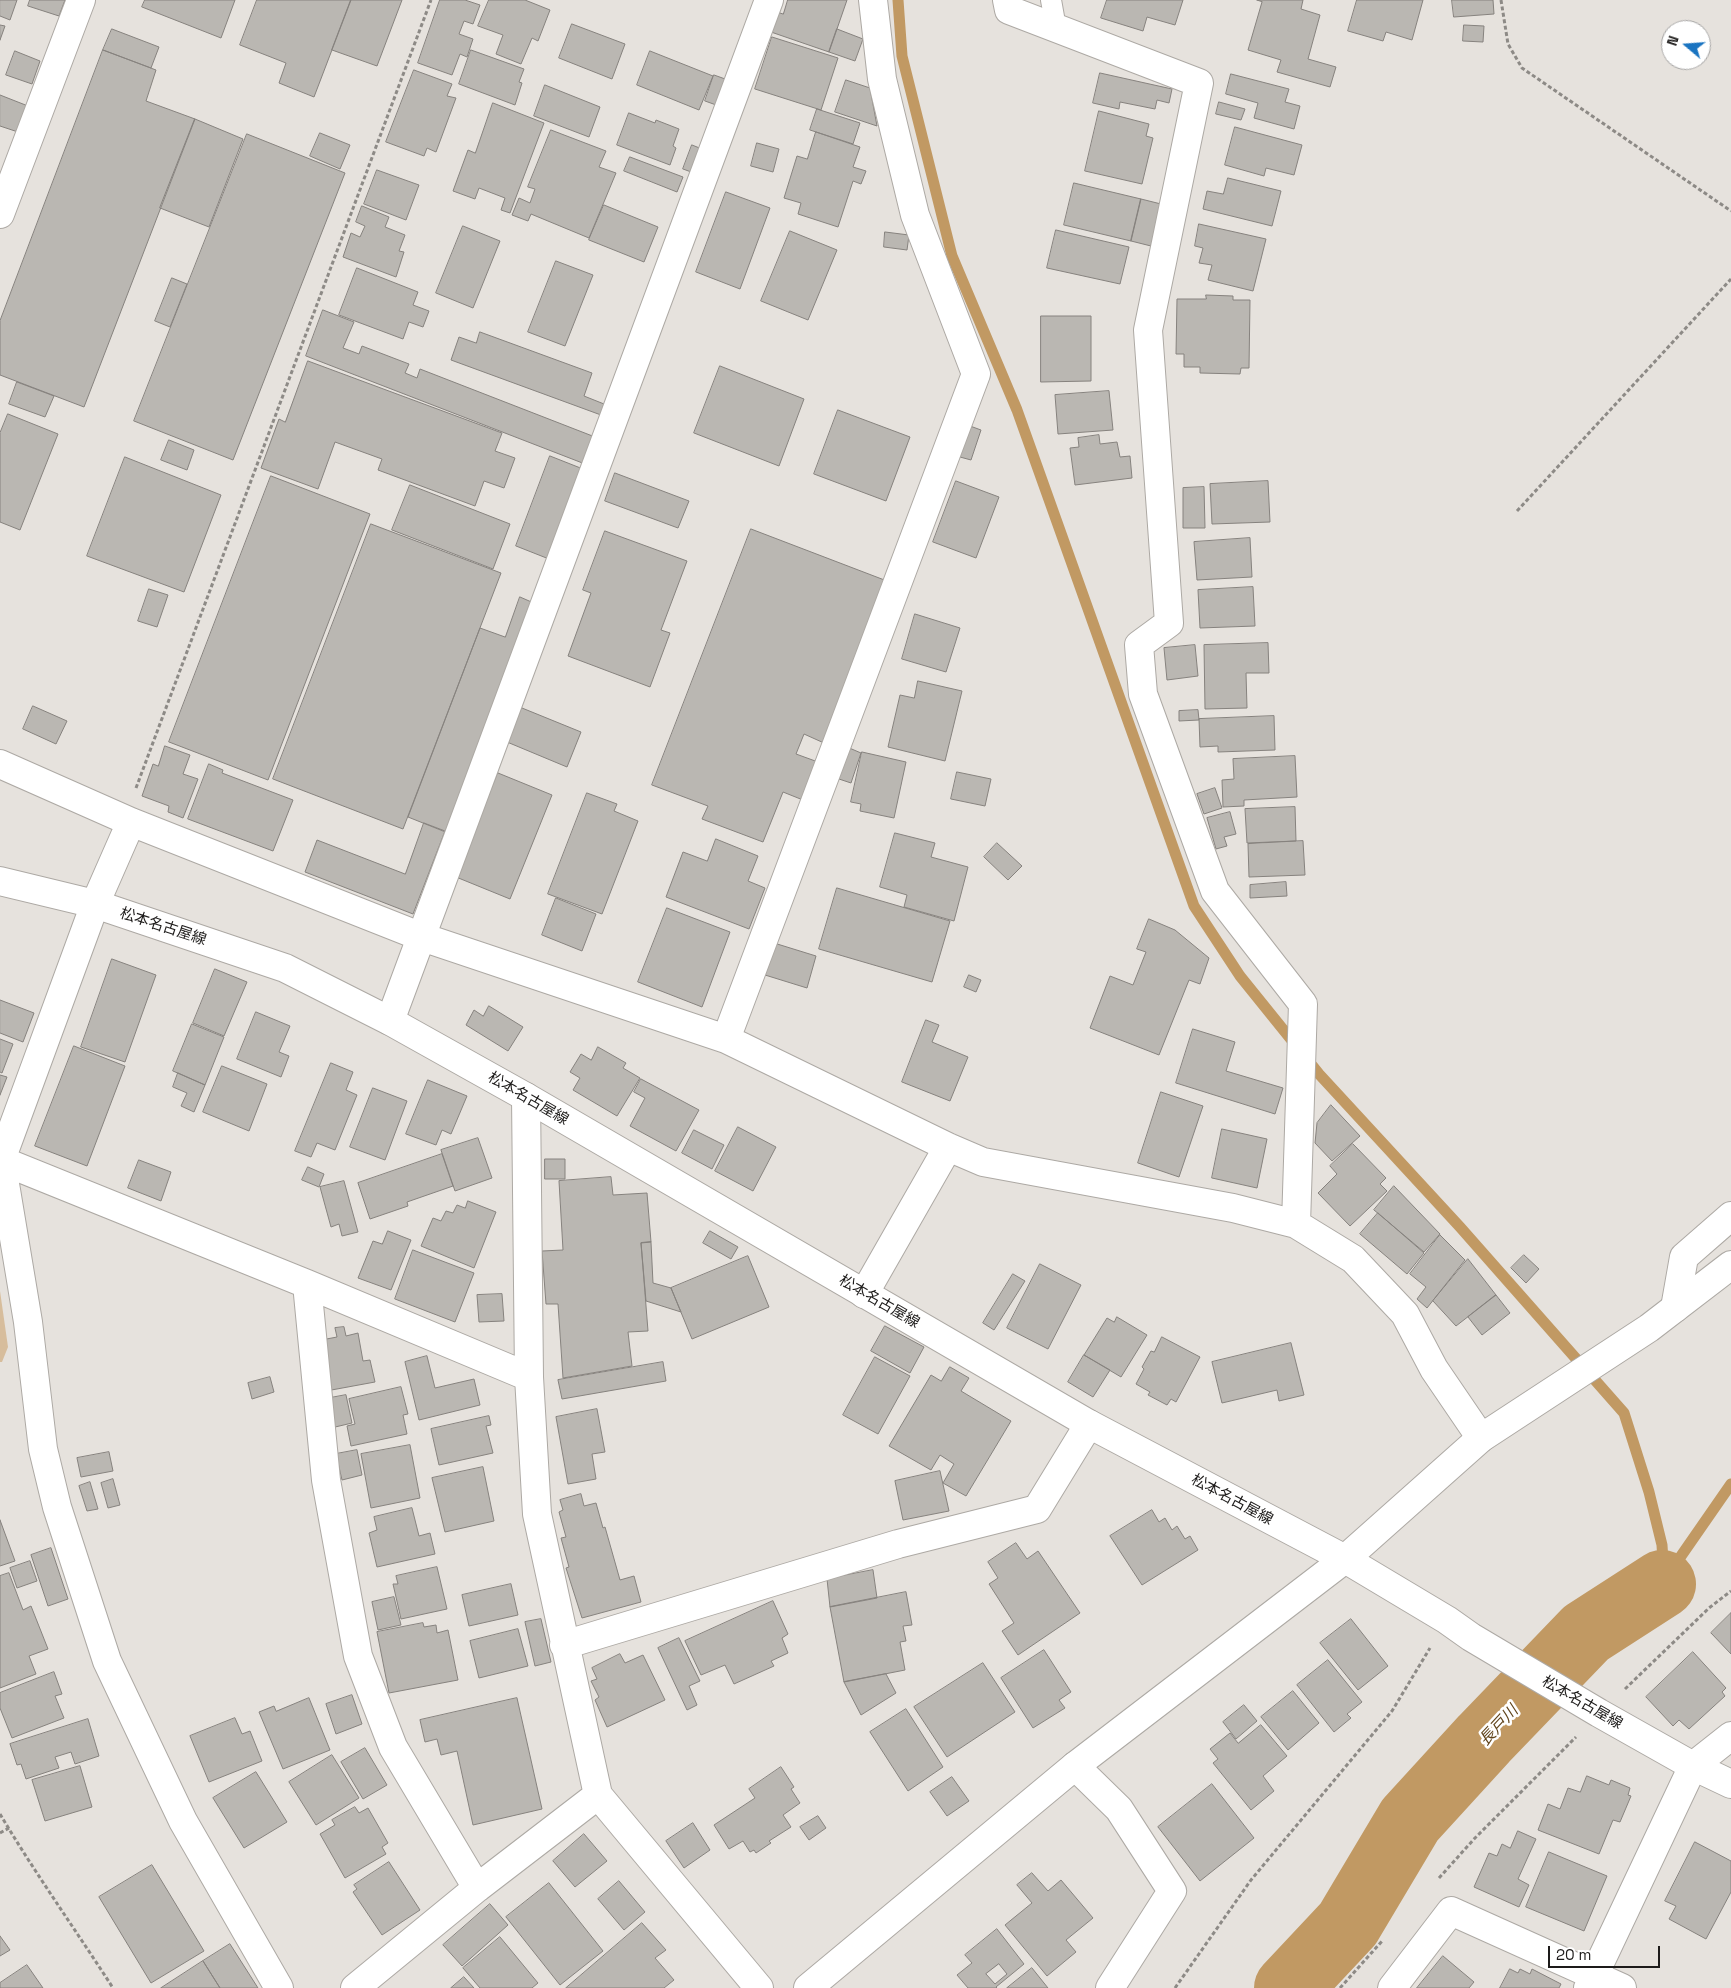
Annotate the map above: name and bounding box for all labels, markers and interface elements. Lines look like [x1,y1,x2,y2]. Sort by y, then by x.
north arrow [1661,20,1711,70]
text: N [1663,33,1683,48]
street label: 松本名古屋線 [117,905,209,949]
street label: 松本名古屋線 [485,1069,571,1129]
street label: 松本名古屋線 [836,1272,922,1332]
street label: 松本名古屋線 [1188,1471,1276,1529]
street label: 松本名古屋線 [1539,1673,1625,1733]
water label: 長戸川 [1476,1702,1522,1750]
scale bar [1551,1936,1664,1968]
text: 20 m [1556,1945,1591,1964]

